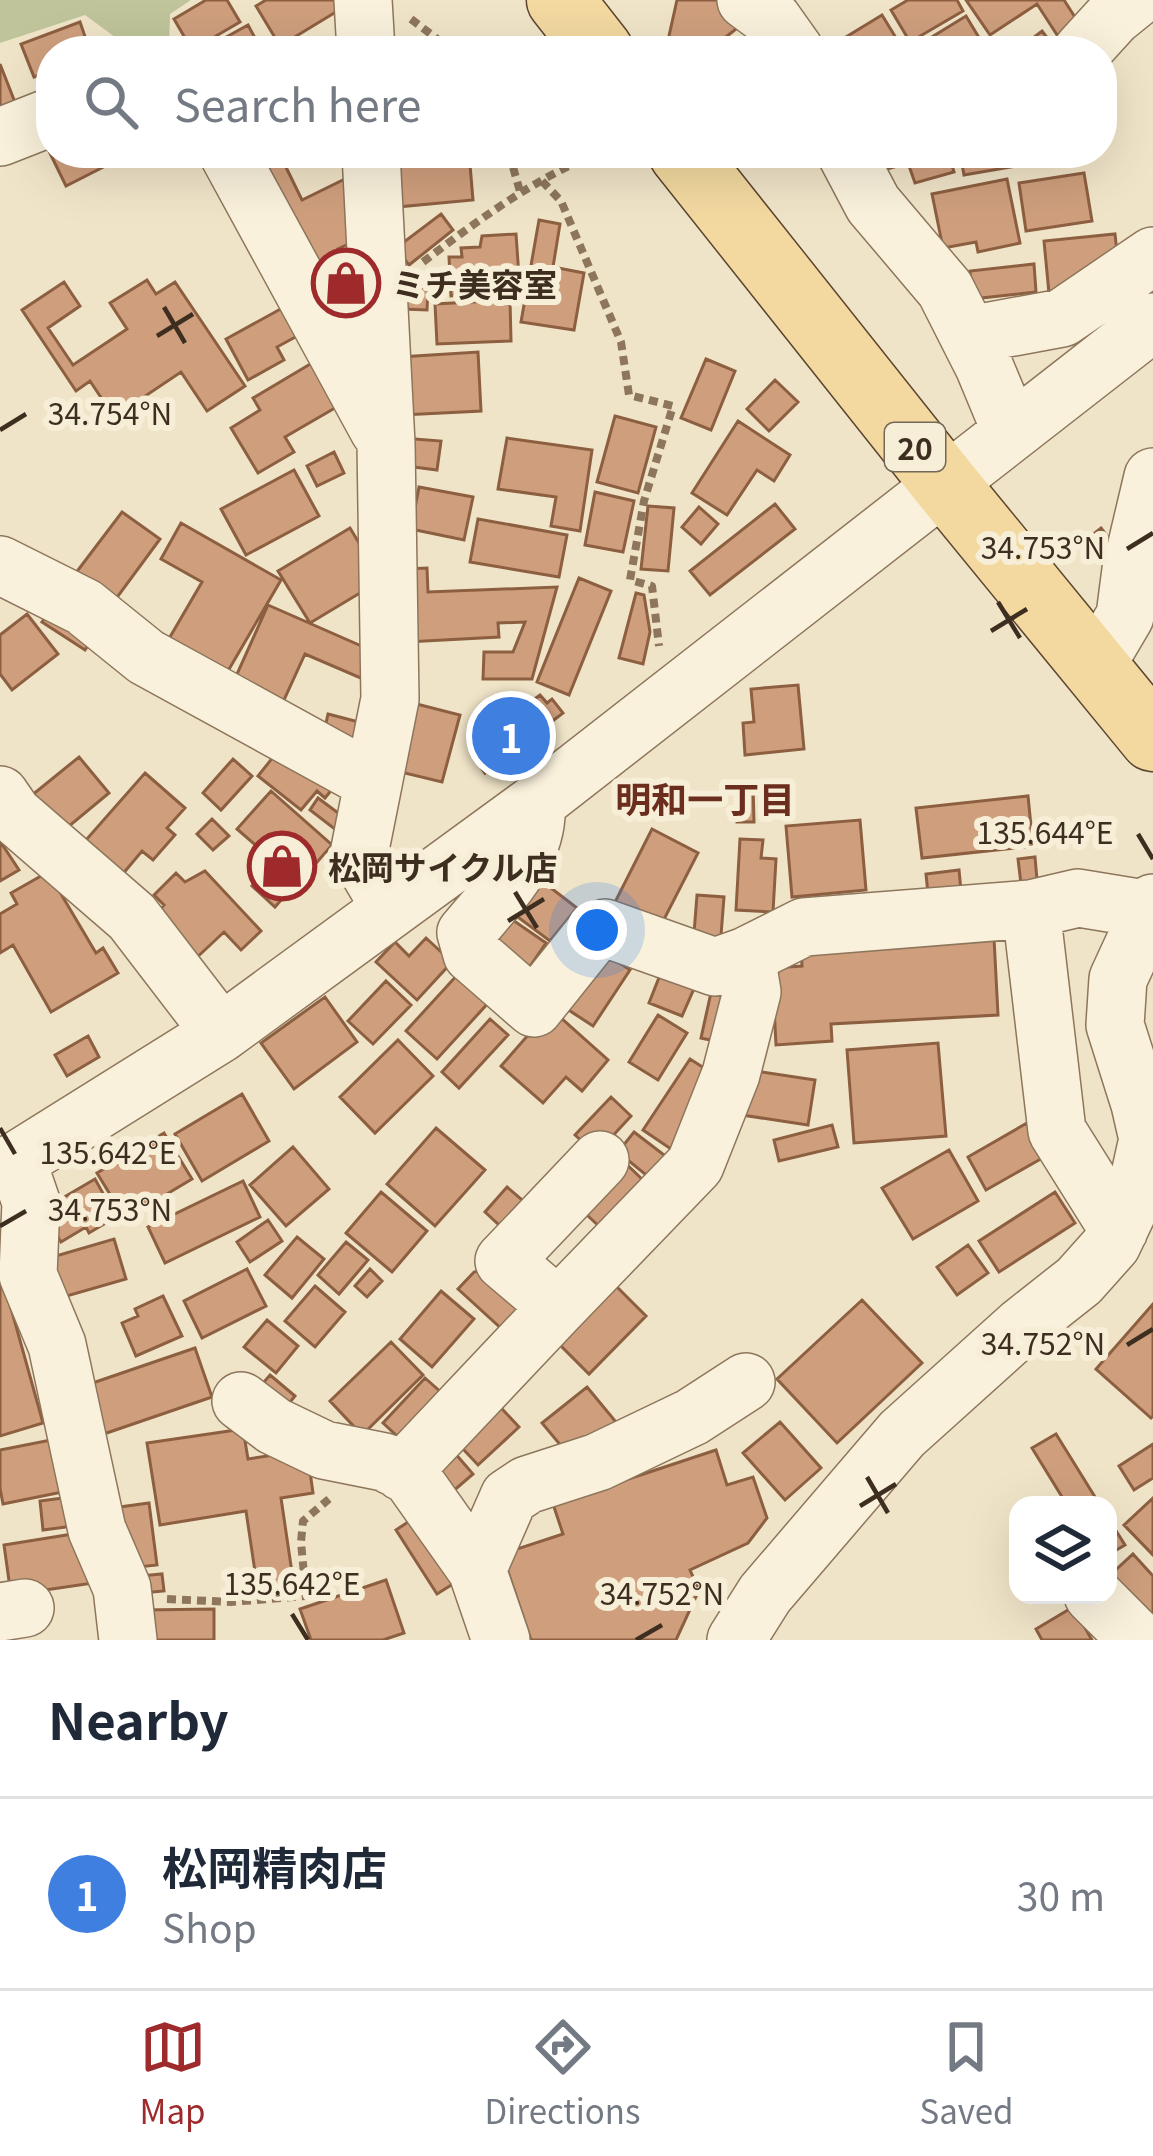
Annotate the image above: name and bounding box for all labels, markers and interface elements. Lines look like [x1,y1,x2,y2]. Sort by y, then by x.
search box [36,36,1117,168]
icon: search [78,69,144,135]
text: Search here [174,70,421,135]
shop icon: ミチ美容室 [311,248,381,318]
place label: ミチ美容室 [392,259,557,307]
text: 34.754°N [48,390,172,434]
road number: 20 [885,423,945,471]
text: 34.753°N [981,524,1105,568]
pin: 1 [472,691,550,781]
district label: 明和一丁目 [615,771,795,823]
text: 135.644°E [976,809,1114,853]
shop icon: 松岡サイクル店 [247,831,317,901]
place label: 松岡サイクル店 [328,842,557,890]
your location [567,900,627,960]
text: 135.642°E [39,1129,177,1173]
text: 34.753°N [48,1186,172,1230]
text: 34.752°N [981,1320,1105,1364]
map controls [1009,1496,1117,1604]
button: layers [1009,1496,1117,1604]
text: 135.642°E [223,1560,361,1604]
text: 34.752°N [600,1570,724,1614]
text: Nearby [48,1681,229,1755]
text: 松岡精肉店 [162,1833,387,1898]
text: 1 [75,1866,99,1922]
text: 30 m [1017,1866,1105,1922]
text: Shop [162,1898,257,1954]
tab: Map [140,2014,206,2134]
tab: Directions [485,2014,640,2134]
tab: Saved [920,2014,1013,2134]

